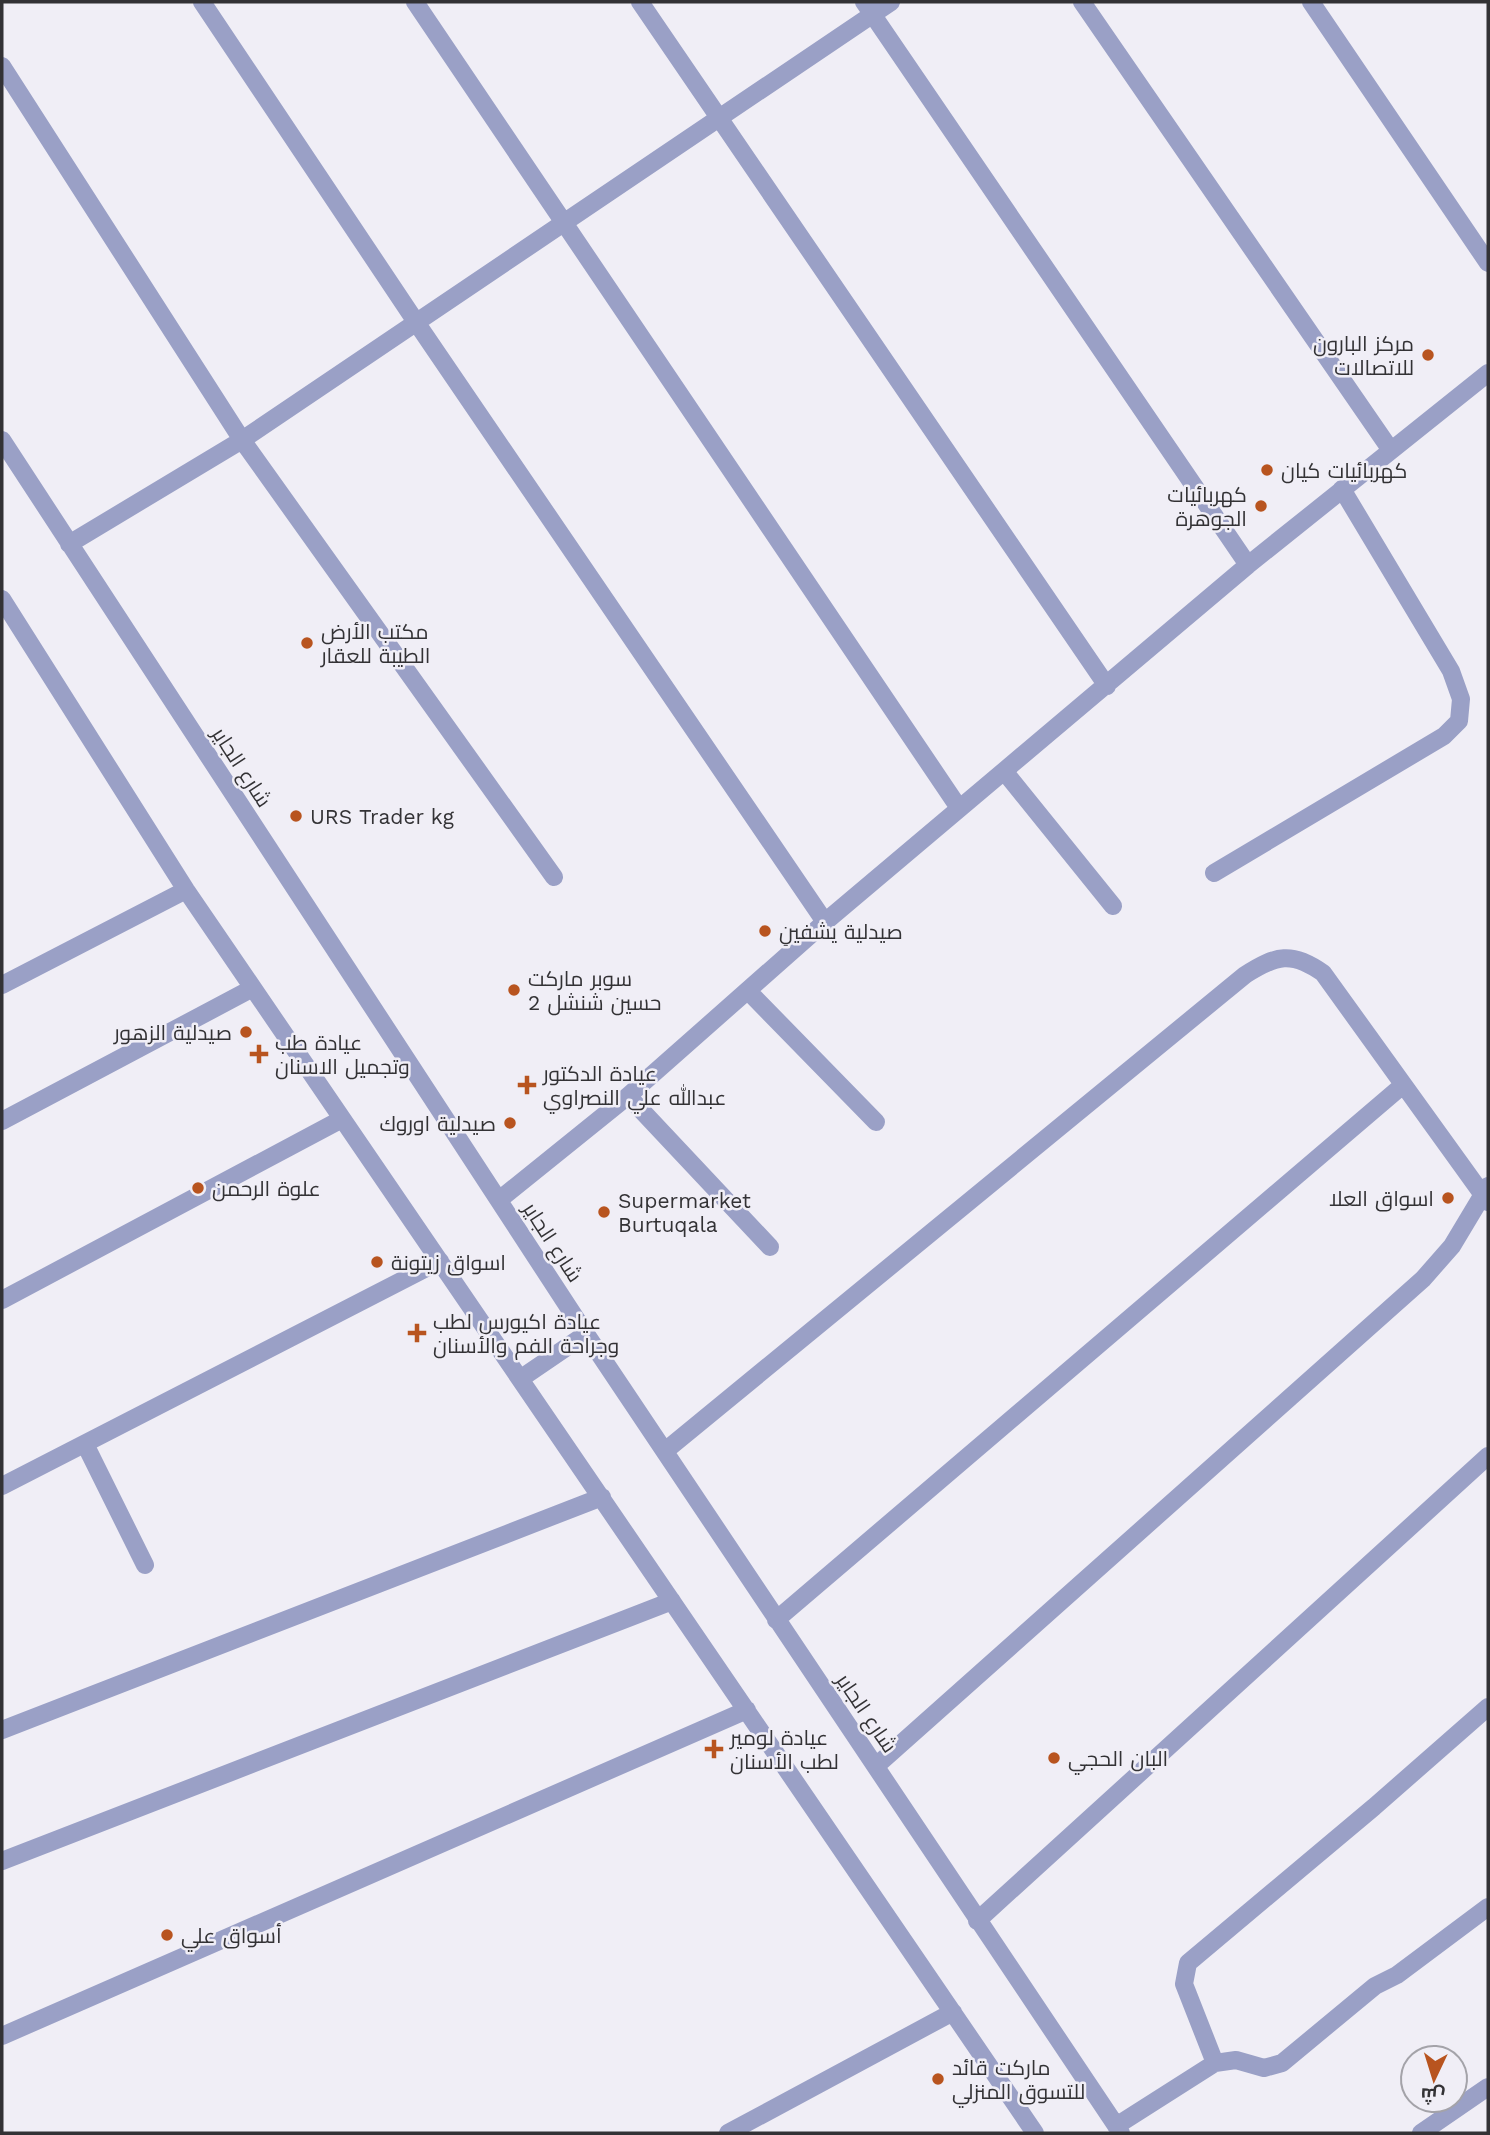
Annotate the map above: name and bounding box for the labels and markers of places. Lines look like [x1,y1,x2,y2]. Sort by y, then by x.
place label: مركز البارون للاتصالات [1313,331,1414,380]
marker: مركز البارون للاتصالات [1420,347,1436,363]
place label: كهربائيات كيان [1281,458,1407,484]
marker: كهربائيات كيان [1259,462,1275,478]
place label: كهربائيات الجوهرة [1167,482,1247,531]
marker: كهربائيات الجوهرة [1253,498,1269,514]
place label: مكتب الأرض الطيبة للعقار [320,619,431,668]
marker: مكتب الأرض الطيبة للعقار [299,635,315,651]
place label: URS Trader kg [310,804,455,829]
marker: URS Trader kg [288,808,304,824]
place label: صيدلية يشفينِ [779,919,903,946]
marker: صيدلية يشفينِ [757,923,773,939]
place label: سوبر ماركت حسين شنشل 2 [528,966,661,1016]
marker: سوبر ماركت حسين شنشل 2 [506,982,522,998]
place label: صيدلية الزهور [113,1020,232,1045]
marker: صيدلية الزهور [238,1024,254,1040]
place label: عيادة طب وتجميل الاسنان [275,1030,410,1080]
marker: عيادة طب وتجميل الاسنان [249,1044,269,1064]
place label: عيادة الدكتور عبدالله علي النصراوي [542,1061,726,1114]
marker: عيادة الدكتور عبدالله علي النصراوي [517,1075,537,1095]
place label: صيدلية اوروك [380,1111,496,1136]
marker: صيدلية اوروك [502,1115,518,1131]
place label: علوة الرحمن [212,1176,321,1202]
marker: علوة الرحمن [190,1180,206,1196]
place label: اسواق العلا [1329,1186,1434,1212]
place label: Supermarket Burtuqala [618,1188,751,1237]
marker: اسواق العلا [1440,1190,1456,1206]
marker: Supermarket Burtuqala [596,1204,612,1220]
place label: اسواق زيتونة [391,1250,506,1276]
marker: اسواق زيتونة [369,1254,385,1270]
place label: عيادة اكيورس لطب وجراحة الفم والأسنان [433,1309,619,1360]
marker: عيادة اكيورس لطب وجراحة الفم والأسنان [407,1323,427,1343]
place label: عيادة لومير لطب الأسنان [729,1725,839,1775]
marker: عيادة لومير لطب الأسنان [704,1739,724,1759]
place label: البان الحجي [1068,1746,1168,1775]
marker: البان الحجي [1046,1750,1062,1766]
place label: أسواق علي [181,1923,282,1952]
marker: أسواق علي [159,1927,175,1943]
place label: ماركت قائد للتسوق المنزلي [952,2055,1085,2108]
marker: ماركت قائد للتسوق المنزلي [930,2071,946,2087]

